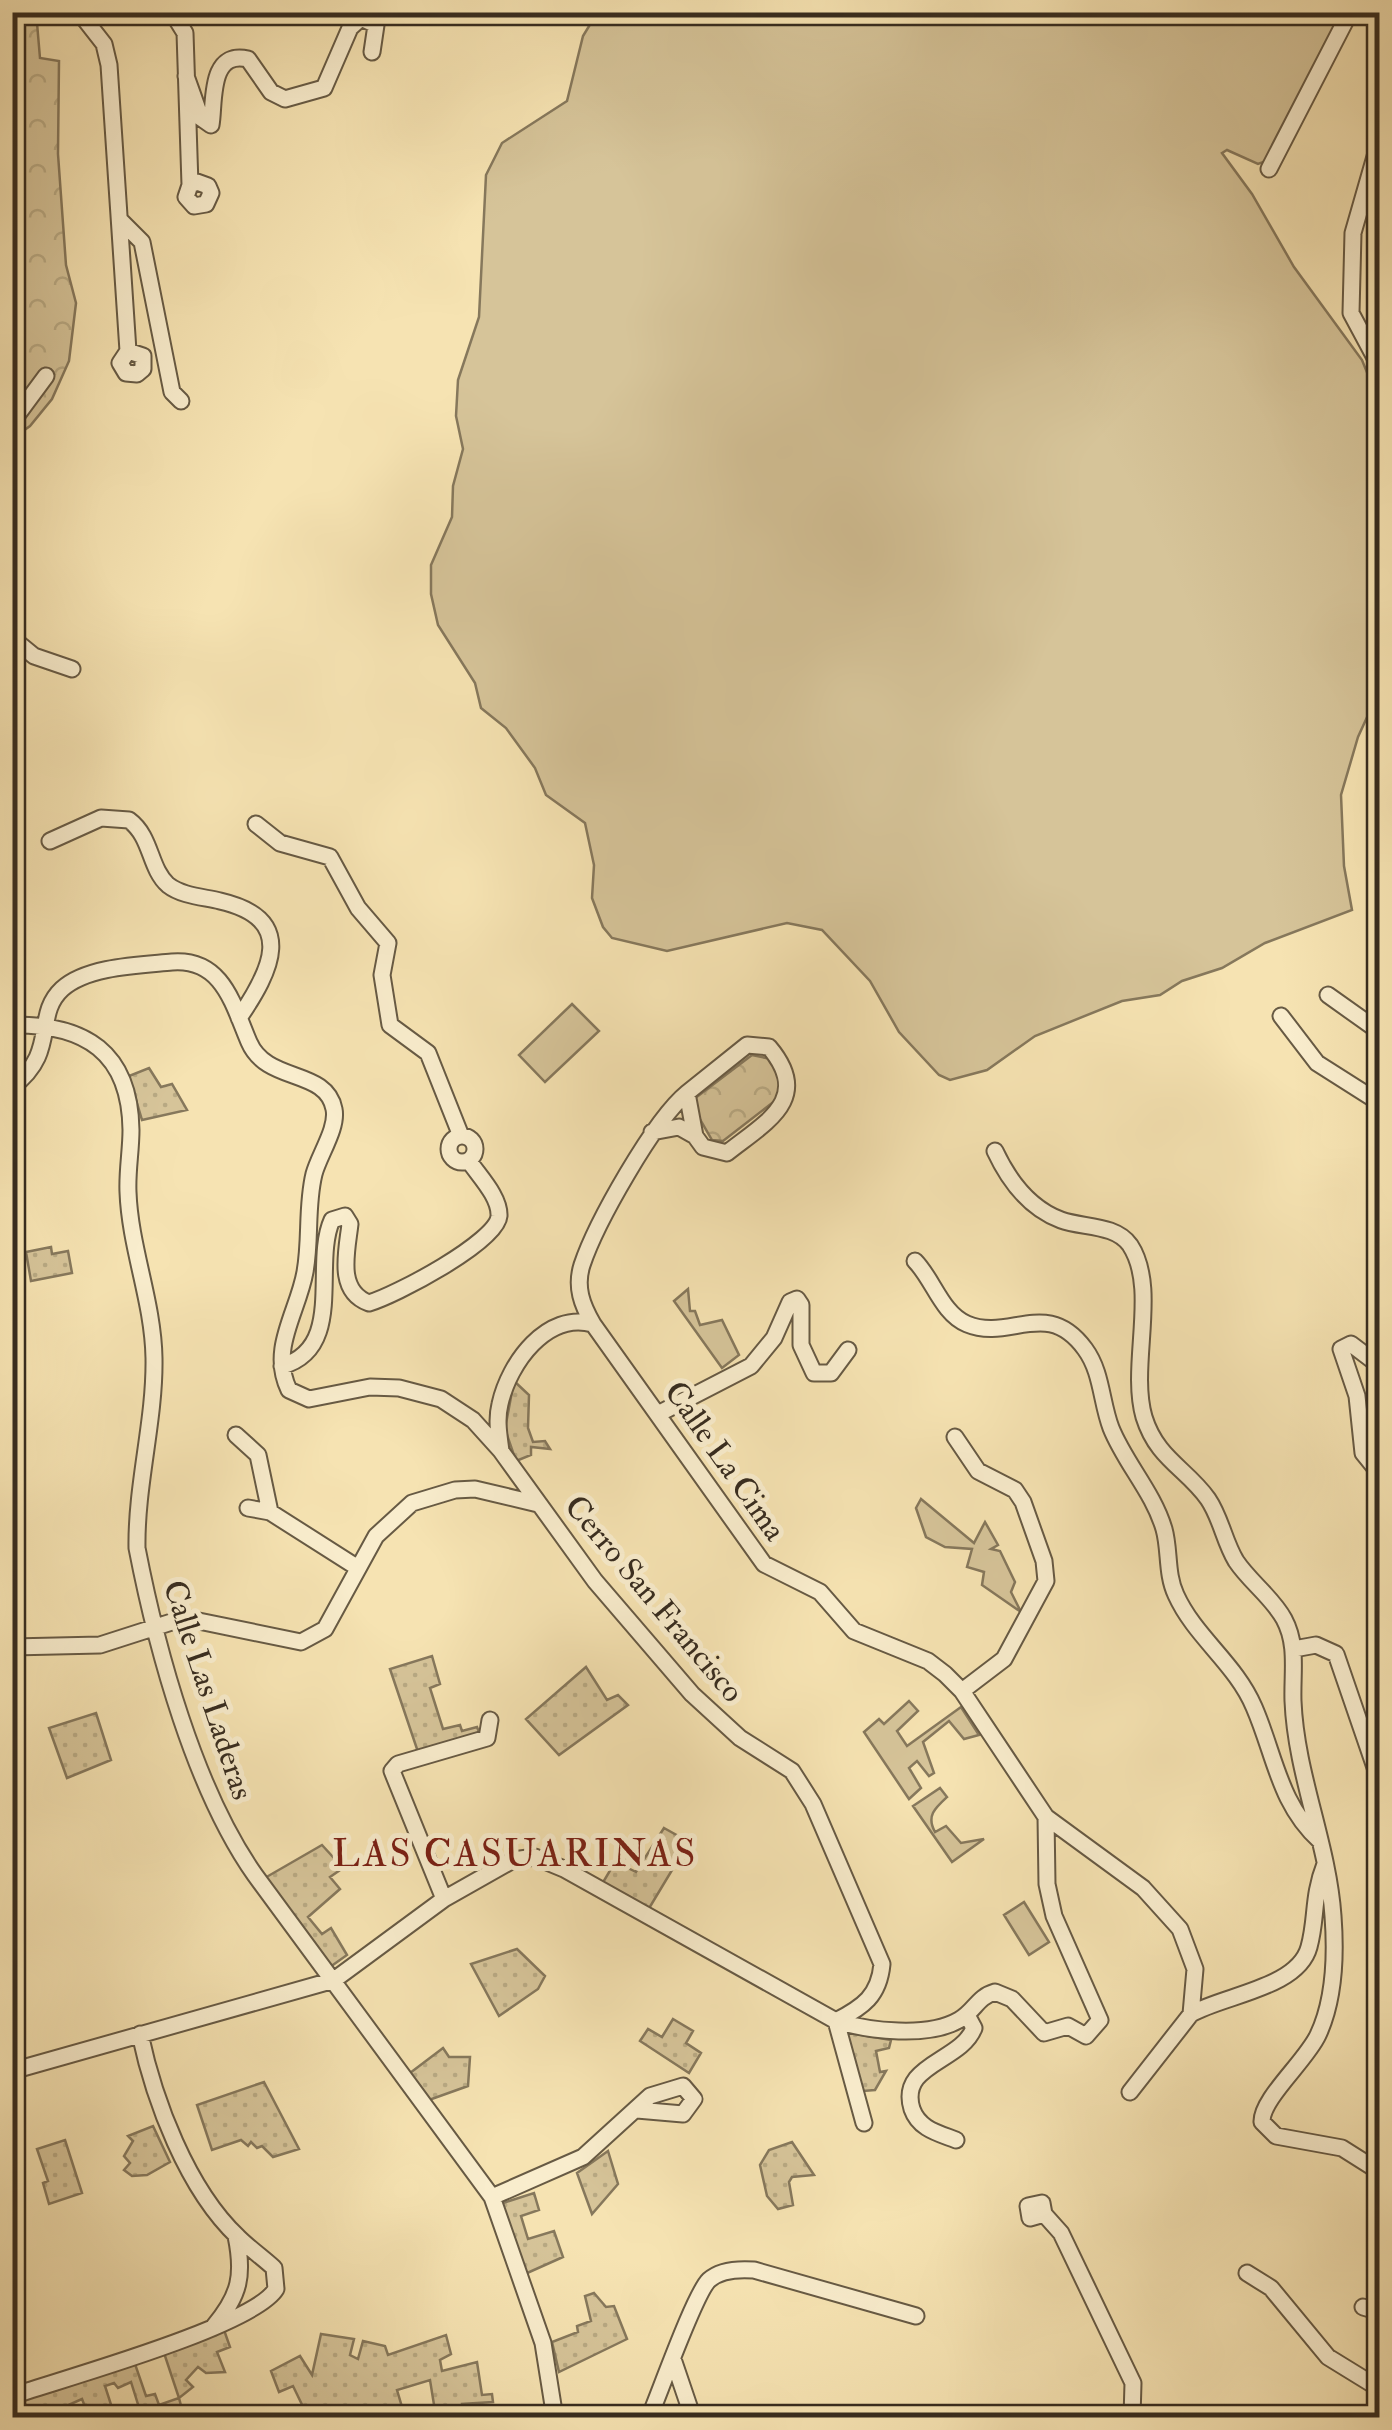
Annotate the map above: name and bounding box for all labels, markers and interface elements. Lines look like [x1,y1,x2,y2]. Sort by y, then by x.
street label: Calle La Cima [655,1374,795,1549]
street label: Cerro San Francisco [556,1487,752,1711]
street label: Calle Las Laderas [154,1575,262,1805]
district label: LAS CASUARINAS [332,1830,698,1878]

